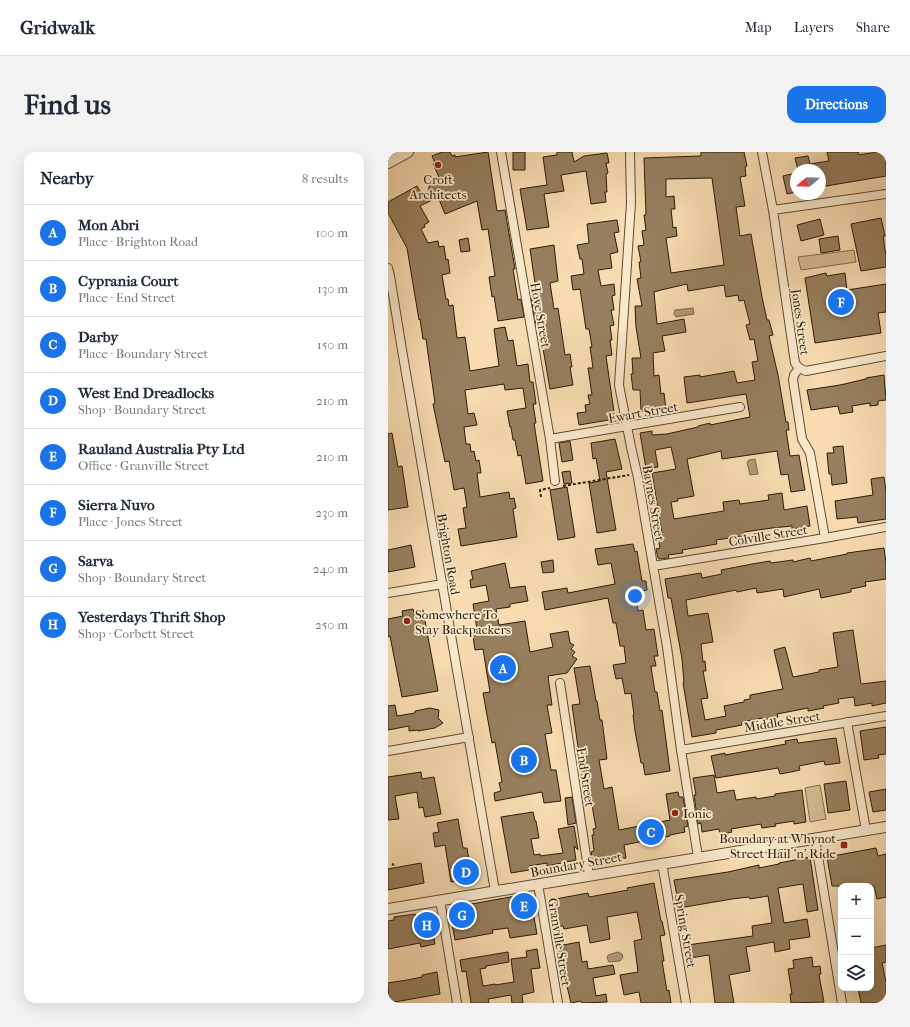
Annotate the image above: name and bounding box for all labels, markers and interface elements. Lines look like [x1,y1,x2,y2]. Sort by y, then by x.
text: Gridwalk [20,17,95,39]
text: Map [745,19,772,36]
text: Layers [794,19,834,36]
text: Share [856,19,890,36]
button: Directions [787,86,886,123]
text: Find us [24,88,111,121]
marker: Croft Architects [433,160,443,170]
north arrow [790,164,826,200]
text: Nearby [40,168,94,188]
text: 8 results [302,171,348,186]
place label: Croft Architects [409,172,467,202]
text: Mon Abri [78,216,139,234]
text: A [49,225,57,240]
text: 100 m [315,225,348,240]
text: Place · Brighton Road [78,234,198,249]
text: Cyprania Court [78,272,179,290]
text: B [49,281,57,296]
text: 130 m [317,281,348,296]
street label: Hove Street [527,281,554,349]
street label: Jones Street [788,287,813,357]
pin: F [828,287,854,317]
text: Place · End Street [78,290,175,305]
text: Darby [78,328,118,346]
text: C [49,337,57,352]
text: 150 m [317,337,348,352]
text: Place · Boundary Street [78,346,208,361]
text: West End Dreadlocks [78,384,214,402]
text: D [48,393,58,408]
text: 210 m [316,393,348,408]
street label: Ewart Street [607,399,680,426]
text: Shop · Boundary Street [78,402,206,417]
text: Rauland Australia Pty Ltd [78,440,245,458]
text: E [49,449,57,464]
text: 210 m [316,449,348,464]
text: Office · Granville Street [78,458,209,473]
street label: Baynes Street [639,464,668,543]
text: Sierra Nuvo [78,496,155,514]
text: F [50,505,56,520]
text: 230 m [315,505,348,520]
street label: Brighton Road [434,512,463,597]
text: Place · Jones Street [78,514,183,529]
street label: Colville Street [728,522,809,549]
text: Sarva [78,552,113,570]
text: G [48,561,58,576]
text: 240 m [313,561,348,576]
text: Shop · Boundary Street [78,570,206,585]
your location [625,586,645,606]
place label: Somewhere To Stay Backpackers [415,607,511,637]
text: Yesterdays Thrift Shop [78,608,225,626]
marker: Somewhere To Stay Backpackers [402,616,412,626]
text: H [48,617,58,632]
text: 250 m [315,617,348,632]
text: Shop · Corbett Street [78,626,194,641]
pin: A [490,653,516,683]
street label: Middle Street [743,708,822,735]
pin: B [511,745,537,775]
street label: End Street [573,746,598,808]
place label: Ionic [683,806,712,821]
marker: Ionic [670,808,680,818]
pin: C [638,817,664,847]
place label: Boundary at Whynot Street Hail 'n' Ride [719,831,837,861]
marker: Boundary at Whynot Street Hail 'n' Ride [839,840,849,850]
street label: Boundary Street [529,849,623,880]
pin: D [453,857,479,887]
map controls [838,883,874,991]
button: + [838,883,874,919]
pin: E [511,891,537,921]
street label: Spring Street [672,893,699,969]
street label: Granville Street [545,897,574,988]
pin: G [449,900,475,930]
pin: H [414,910,440,940]
button: − [838,919,874,955]
button: layers [838,955,874,991]

